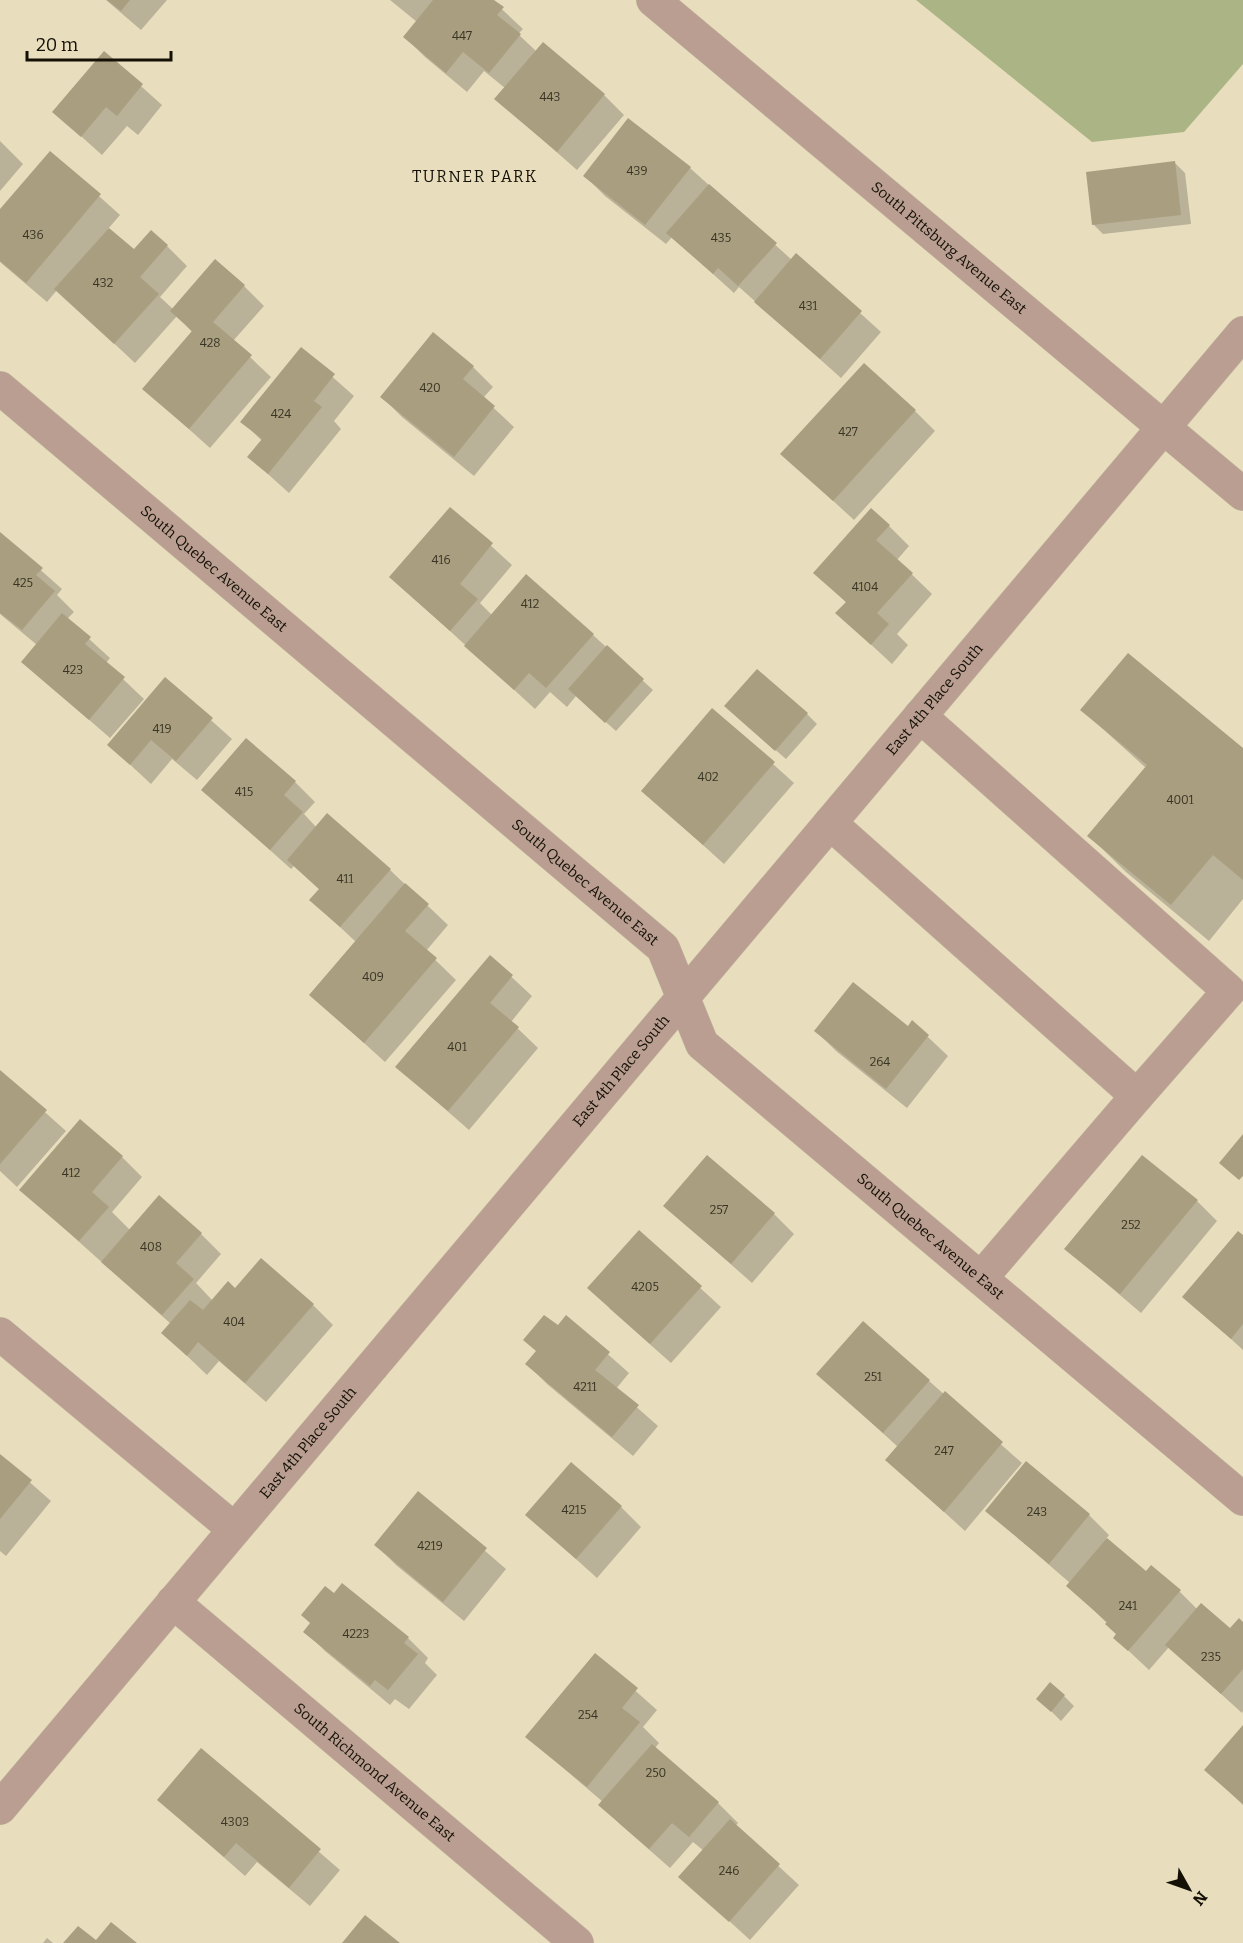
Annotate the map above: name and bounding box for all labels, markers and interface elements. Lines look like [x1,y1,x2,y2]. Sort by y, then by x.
scale bar [27,24,171,62]
house number: 447 [452,29,472,43]
text: 20 m [36,34,78,56]
house number: 443 [540,90,561,104]
house number: 439 [627,164,647,178]
district label: TURNER PARK [412,167,538,186]
street label: South Pittsburg Avenue East [868,178,1031,318]
house number: 436 [23,228,43,242]
house number: 435 [711,231,731,245]
house number: 432 [93,276,113,290]
house number: 431 [799,299,817,313]
house number: 428 [200,336,220,350]
house number: 420 [419,381,441,395]
house number: 424 [271,407,291,421]
house number: 427 [838,425,858,439]
street label: South Quebec Avenue East [137,502,291,636]
house number: 416 [432,553,450,567]
house number: 425 [13,576,33,590]
house number: 4104 [852,580,878,594]
house number: 412 [521,597,539,611]
street label: East 4th Place South [882,639,987,759]
house number: 423 [63,663,83,677]
house number: 419 [153,722,171,736]
house number: 402 [697,770,719,784]
house number: 415 [235,785,253,799]
house number: 4001 [1166,793,1194,807]
street label: South Quebec Avenue East [508,815,663,950]
house number: 411 [337,872,353,886]
house number: 409 [362,970,384,984]
street label: East 4th Place South [569,1011,674,1130]
house number: 401 [447,1040,467,1054]
house number: 264 [870,1055,890,1069]
house number: 412 [62,1166,80,1180]
street label: South Quebec Avenue East [853,1169,1008,1303]
house number: 257 [710,1203,728,1217]
house number: 252 [1121,1218,1141,1232]
house number: 408 [140,1240,162,1254]
house number: 4205 [631,1280,659,1294]
house number: 404 [223,1315,245,1329]
house number: 251 [864,1370,882,1384]
house number: 4211 [573,1380,597,1394]
street label: East 4th Place South [256,1382,361,1502]
house number: 247 [934,1444,954,1458]
house number: 4215 [562,1503,586,1517]
house number: 243 [1027,1505,1047,1519]
house number: 4219 [417,1539,443,1553]
house number: 241 [1119,1599,1137,1613]
house number: 4223 [343,1627,370,1641]
house number: 235 [1201,1650,1221,1664]
street label: South Richmond Avenue East [290,1699,459,1846]
house number: 254 [578,1708,598,1722]
house number: 250 [646,1766,666,1780]
house number: 4303 [221,1815,249,1829]
north arrow [1159,1859,1219,1919]
house number: 246 [719,1864,739,1878]
text: N [1189,1887,1211,1909]

